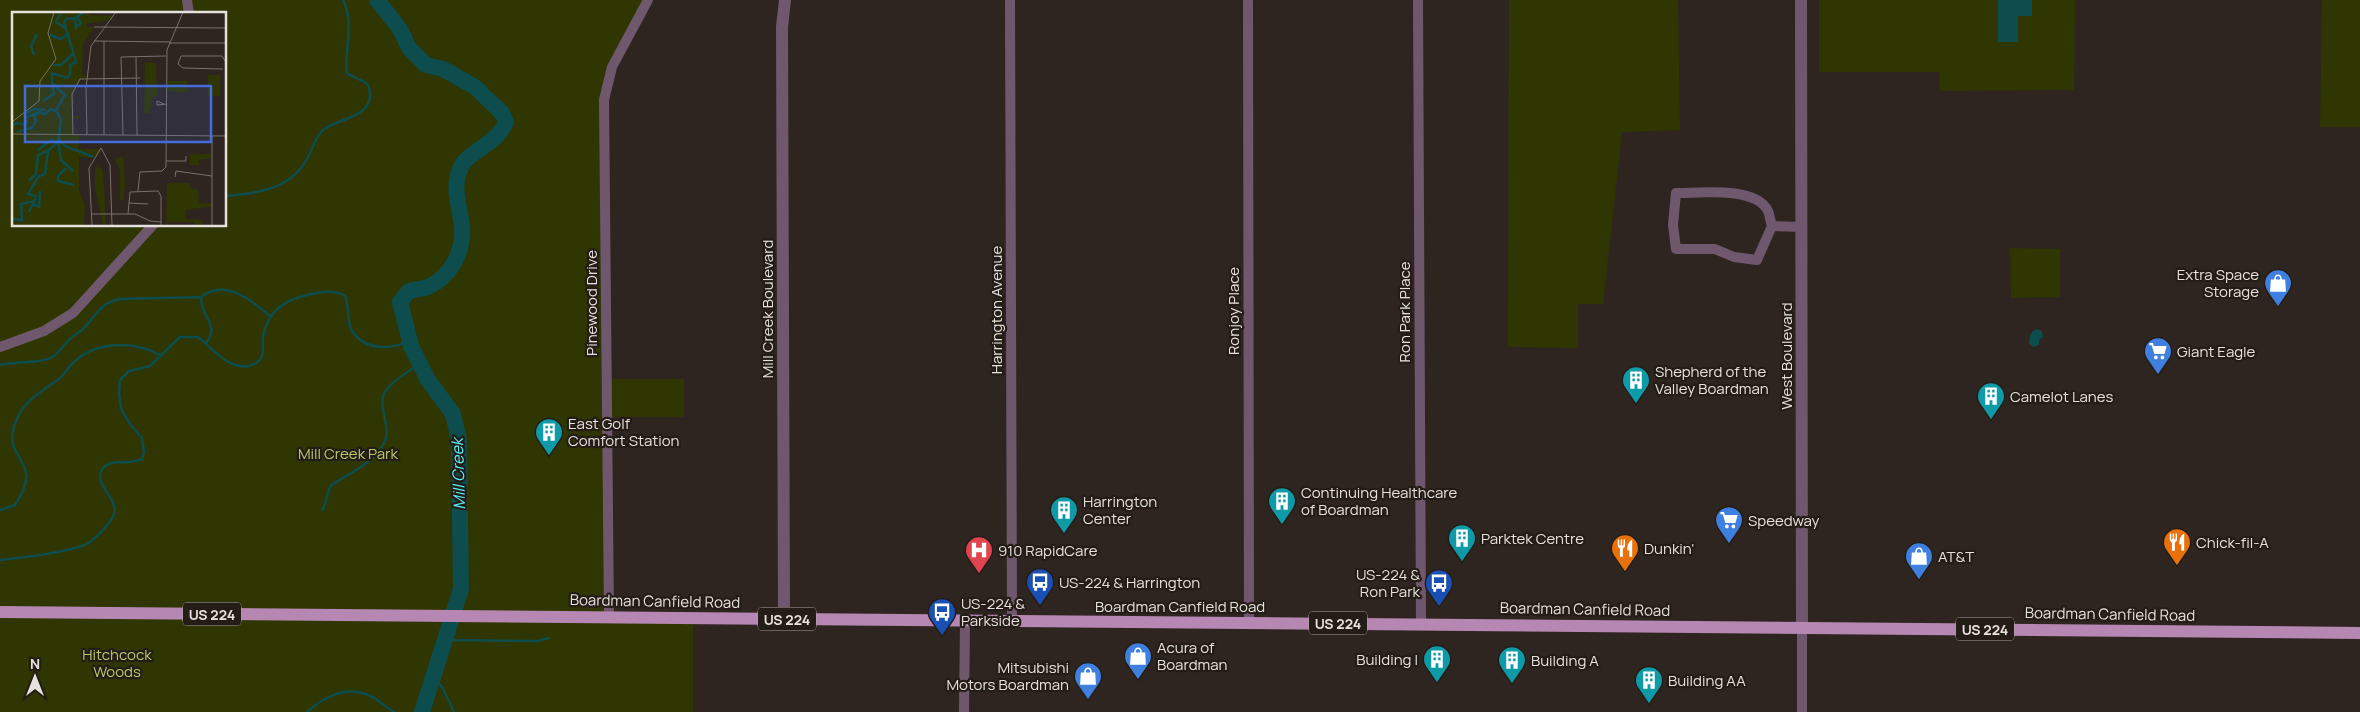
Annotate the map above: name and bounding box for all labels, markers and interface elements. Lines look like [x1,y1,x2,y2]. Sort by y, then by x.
inset map [12,12,226,226]
street label: Mill Creek Boulevard [757,240,778,378]
street label: Harrington Avenue [986,245,1007,374]
street label: Pinewood Drive [581,250,602,356]
street label: Ron Park Place [1394,261,1415,362]
place label: Extra Space Storage [2177,264,2259,302]
street label: Ronjoy Place [1223,267,1244,355]
shop icon: Extra Space Storage [2263,268,2293,307]
street label: West Boulevard [1776,302,1797,410]
supermarket icon: Giant Eagle [2143,336,2173,375]
place label: Giant Eagle [2177,341,2256,362]
place label: Shepherd of the Valley Boardman [1655,361,1769,399]
building icon: Shepherd of the Valley Boardman [1621,365,1651,404]
building icon: Camelot Lanes [1976,381,2006,420]
place label: Camelot Lanes [2010,386,2114,407]
place label: East Golf Comfort Station [568,413,680,451]
building icon: East Golf Comfort Station [534,417,564,456]
water label: Mill Creek [446,436,470,510]
park label: Mill Creek Park [298,443,399,464]
place label: Continuing Healthcare of Boardman [1301,482,1458,520]
building icon: Continuing Healthcare of Boardman [1267,486,1297,525]
place label: Harrington Center [1083,491,1157,529]
building icon: Harrington Center [1049,495,1079,534]
supermarket icon: Speedway [1714,505,1744,544]
place label: Speedway [1748,510,1819,531]
building icon: Parktek Centre [1447,523,1477,562]
restaurant icon: Chick-fil-A [2162,527,2192,566]
place label: Parktek Centre [1481,528,1584,549]
place label: Chick-fil-A [2196,532,2269,553]
restaurant icon: Dunkin' [1610,533,1640,572]
hospital icon: 910 RapidCare [964,535,994,574]
place label: Dunkin' [1644,538,1694,559]
place label: 910 RapidCare [998,540,1098,561]
shop icon: AT&T [1904,541,1934,580]
place label: AT&T [1938,546,1974,567]
place label: US-224 & Ron Park [1356,564,1421,602]
bus stop icon: US-224 & Harrington [1025,567,1055,606]
bus stop icon: US-224 & Ron Park [1424,568,1454,607]
place label: US-224 & Harrington [1059,572,1200,593]
street label: Boardman Canfield Road [570,589,740,613]
place label: US-224 & Parkside [961,593,1025,631]
street label: Boardman Canfield Road [1095,596,1265,617]
bus stop icon: US-224 & Parkside [927,597,957,636]
street label: Boardman Canfield Road [1500,597,1670,621]
road number: US 224 [183,602,241,626]
street label: Boardman Canfield Road [2025,602,2195,626]
road number: US 224 [758,608,816,630]
road number: US 224 [1309,612,1367,634]
road number: US 224 [1956,618,2014,640]
place label: Acura of Boardman [1157,637,1228,675]
shop icon: Acura of Boardman [1123,641,1153,680]
park label: Hitchcock Woods [82,644,152,682]
building icon: Building I [1422,644,1452,683]
building icon: Building A [1497,645,1527,684]
place label: Building I [1356,649,1418,670]
place label: Building A [1531,650,1599,671]
north arrow [10,652,60,702]
text: N [30,654,40,673]
place label: Mitsubishi Motors Boardman [946,657,1069,695]
shop icon: Mitsubishi Motors Boardman [1073,661,1103,700]
building icon: Building AA [1634,665,1664,704]
place label: Building AA [1668,670,1746,691]

